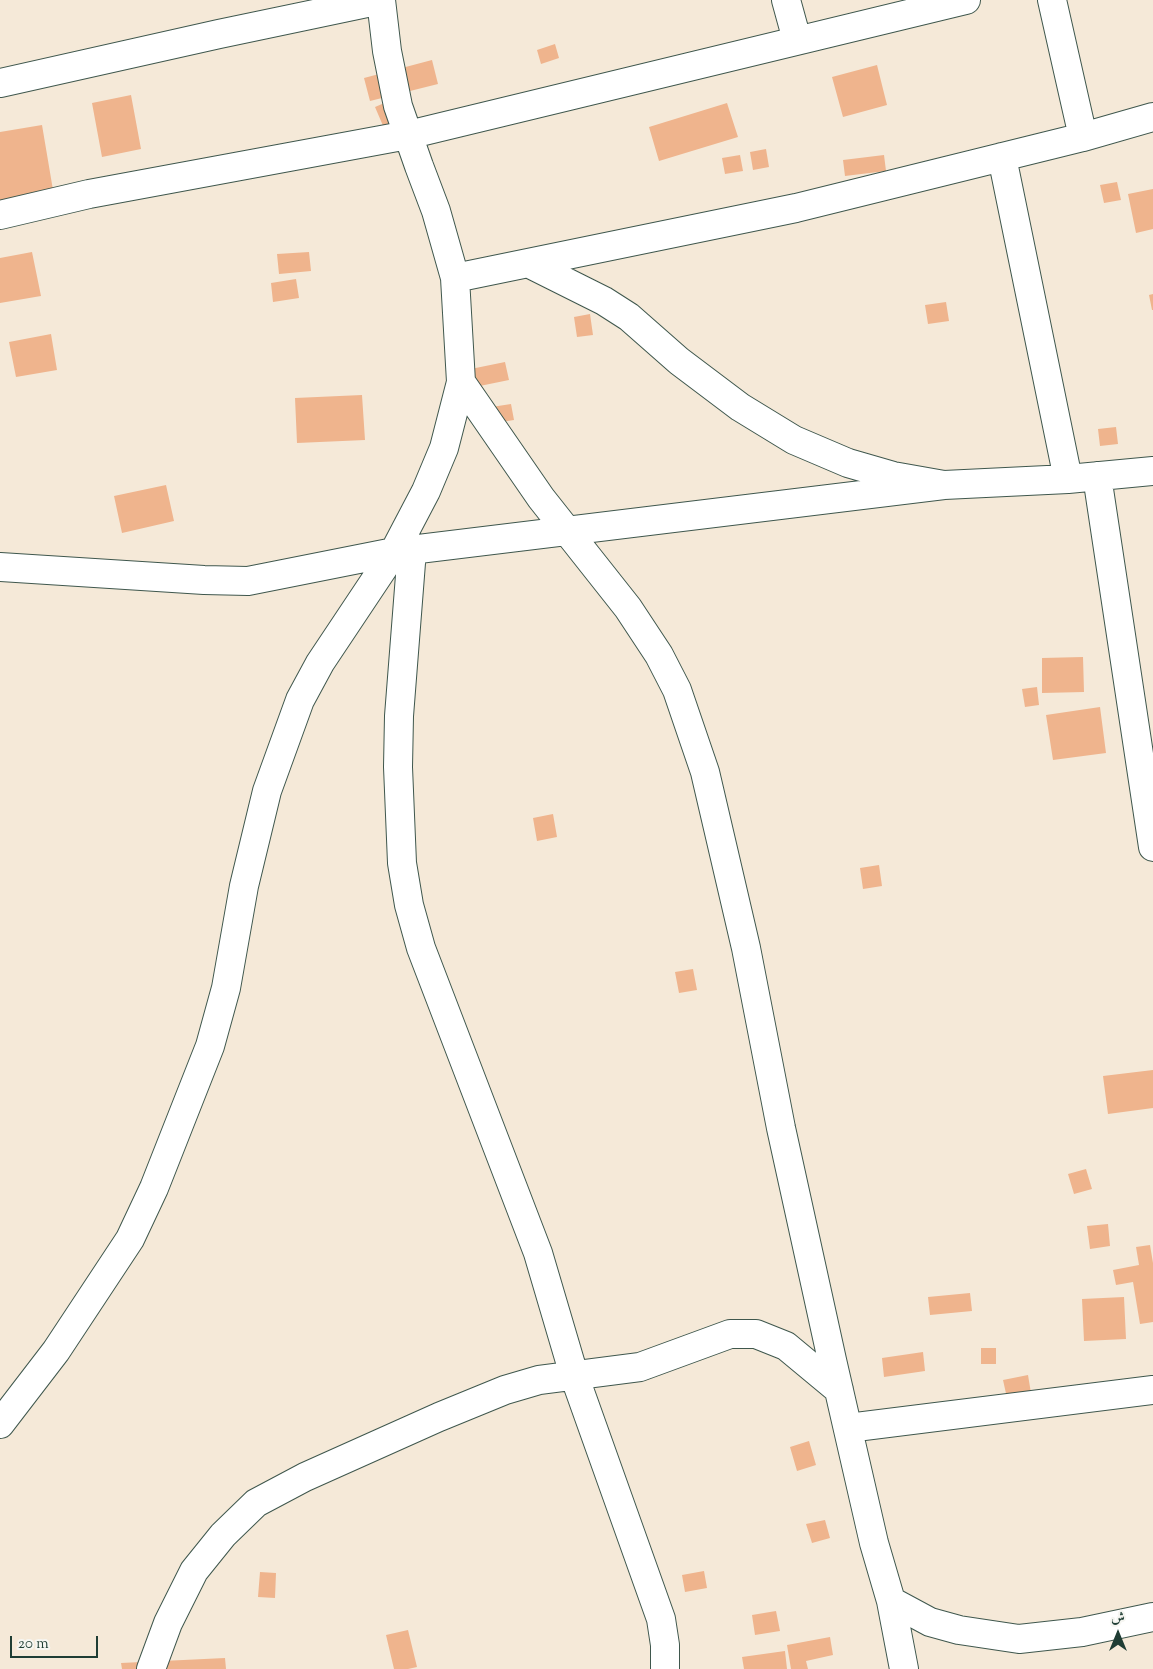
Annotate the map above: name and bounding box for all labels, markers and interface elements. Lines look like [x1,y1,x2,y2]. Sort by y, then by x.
north arrow [1093,1609,1143,1659]
text: ش [1111,1609,1125,1629]
scale bar [12,1626,100,1658]
text: 20 m [18,1634,49,1655]

